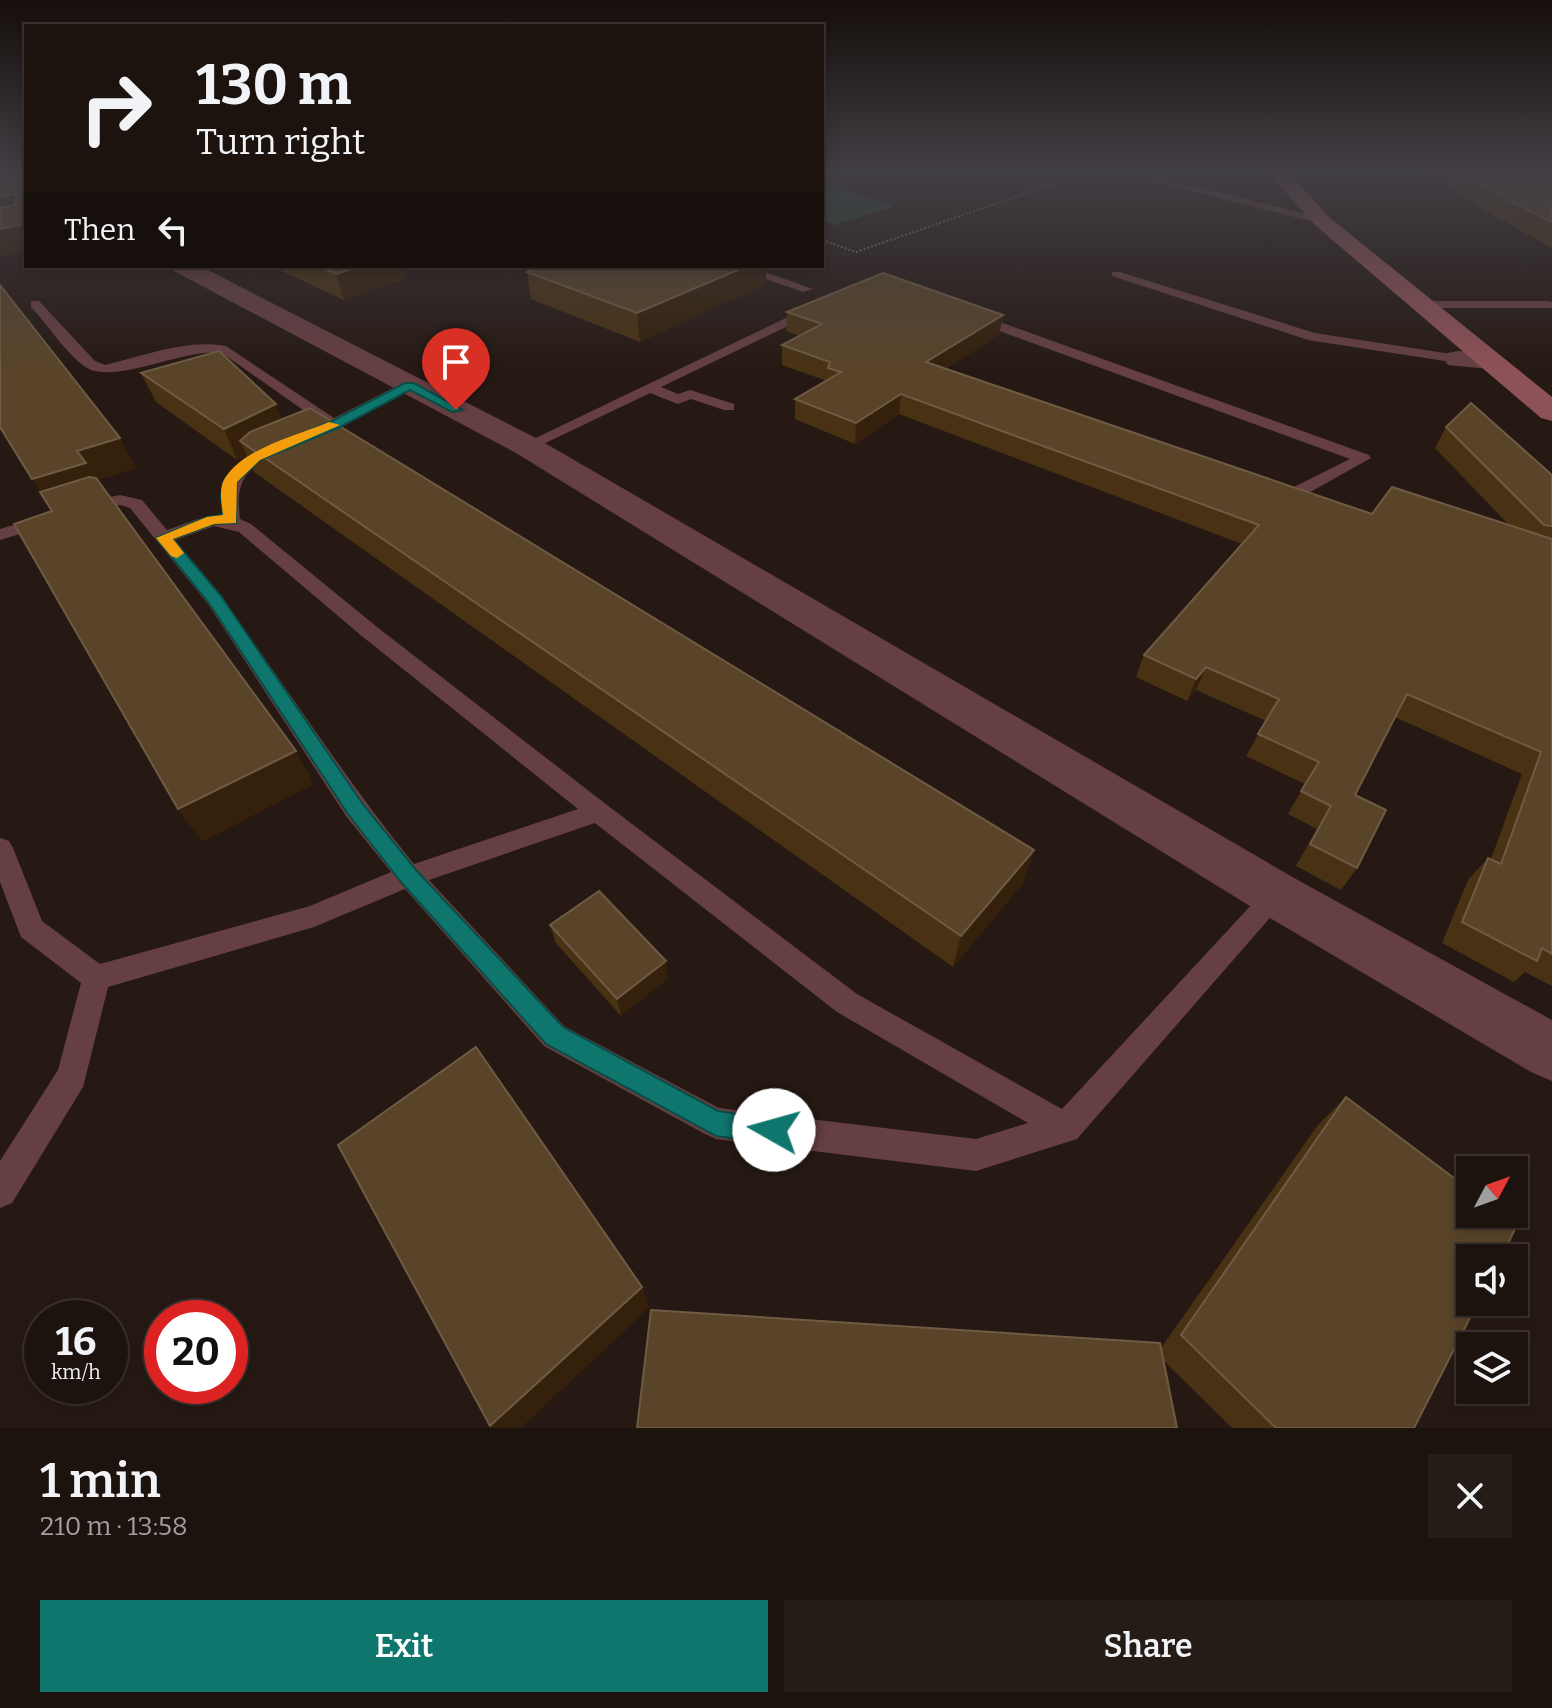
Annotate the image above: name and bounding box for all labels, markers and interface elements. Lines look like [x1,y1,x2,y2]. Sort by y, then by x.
text: 130 m [196,52,352,119]
icon: right [64,56,168,160]
text: Turn right [196,120,365,164]
icon: left [151,208,195,252]
text: Then [64,212,135,248]
pin [422,328,490,410]
icon: arrive [434,340,478,384]
position arrow [732,1088,816,1172]
north arrow [1456,1156,1528,1228]
map controls [1456,1156,1528,1404]
button: sound [1456,1244,1528,1316]
speed limit sign: 20 [144,1300,248,1404]
text: 16 [56,1318,96,1366]
button: layers [1456,1332,1528,1404]
text: km/h [51,1360,101,1384]
text: 1 min [40,1452,161,1510]
button: close [1428,1454,1512,1538]
text: 210 m · 13:58 [40,1511,188,1542]
button: Exit [40,1600,768,1692]
button: Share [784,1600,1512,1692]

